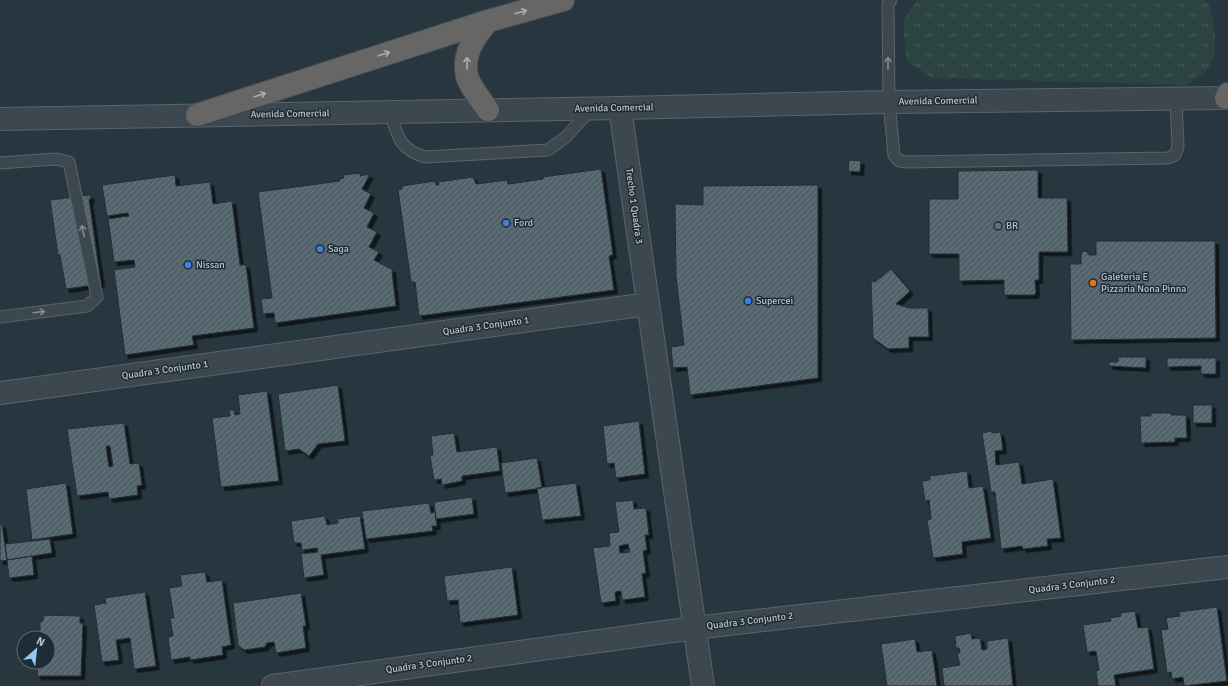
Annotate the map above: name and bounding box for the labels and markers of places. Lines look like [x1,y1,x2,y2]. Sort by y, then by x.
place label: Ford [514,217,533,229]
marker: Ford [501,218,511,228]
place label: BR [1006,220,1018,232]
marker: BR [993,221,1003,231]
place label: Saga [328,243,349,255]
marker: Saga [315,244,325,254]
place label: Nissan [196,259,225,271]
marker: Nissan [183,260,193,270]
place label: Galeteria E Pizzaria Nona Pinna [1101,271,1186,295]
marker: Galeteria E Pizzaria Nona Pinna [1088,278,1098,288]
place label: Supercei [756,295,793,307]
marker: Supercei [743,296,753,306]

